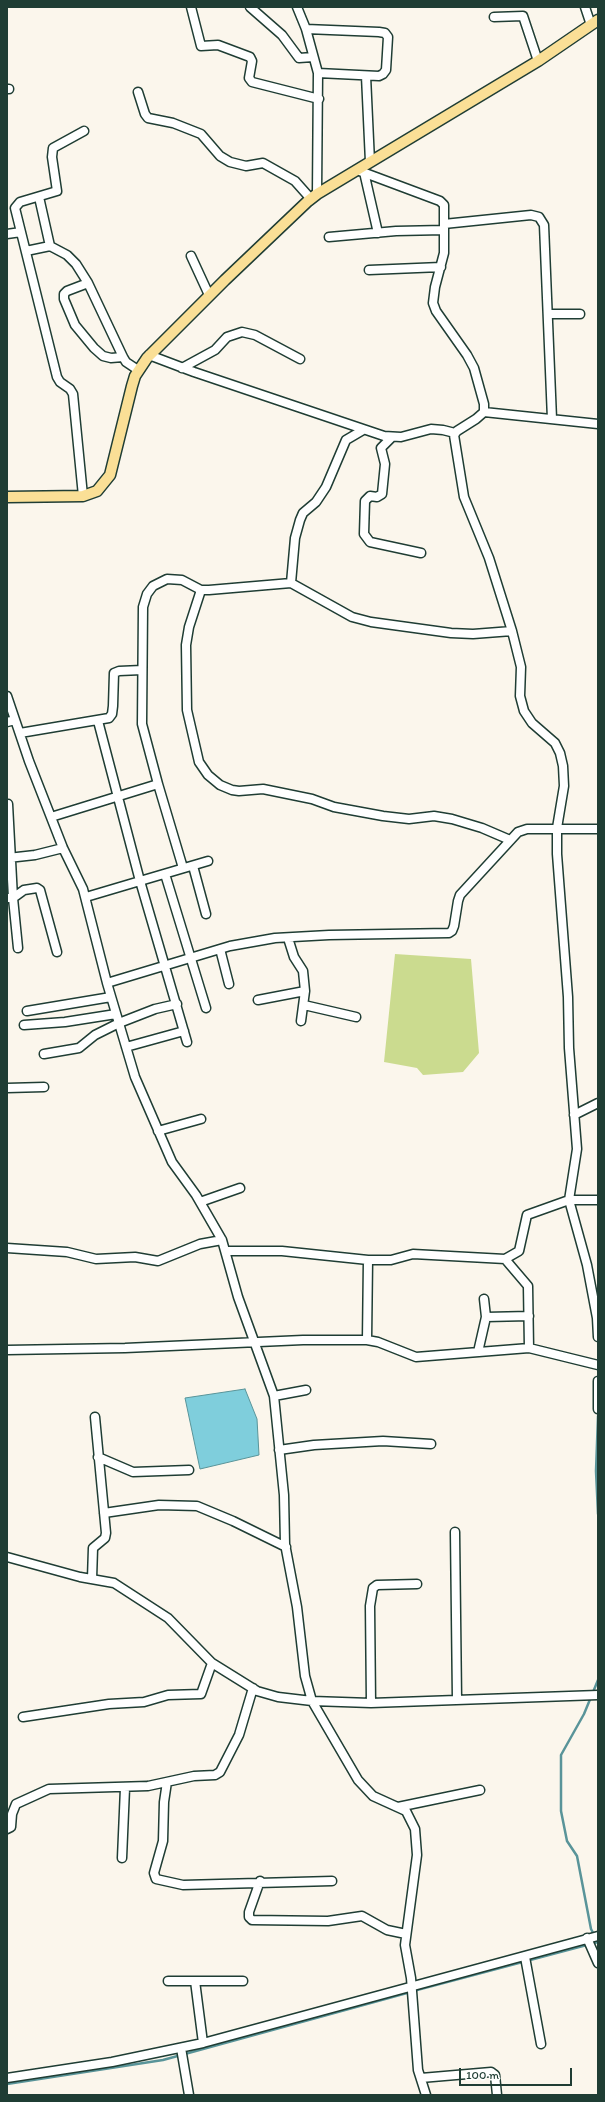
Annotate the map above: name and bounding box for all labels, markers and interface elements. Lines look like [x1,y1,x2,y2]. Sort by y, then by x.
scale bar [461,2060,574,2086]
text: 100 m [466,2068,499,2082]

